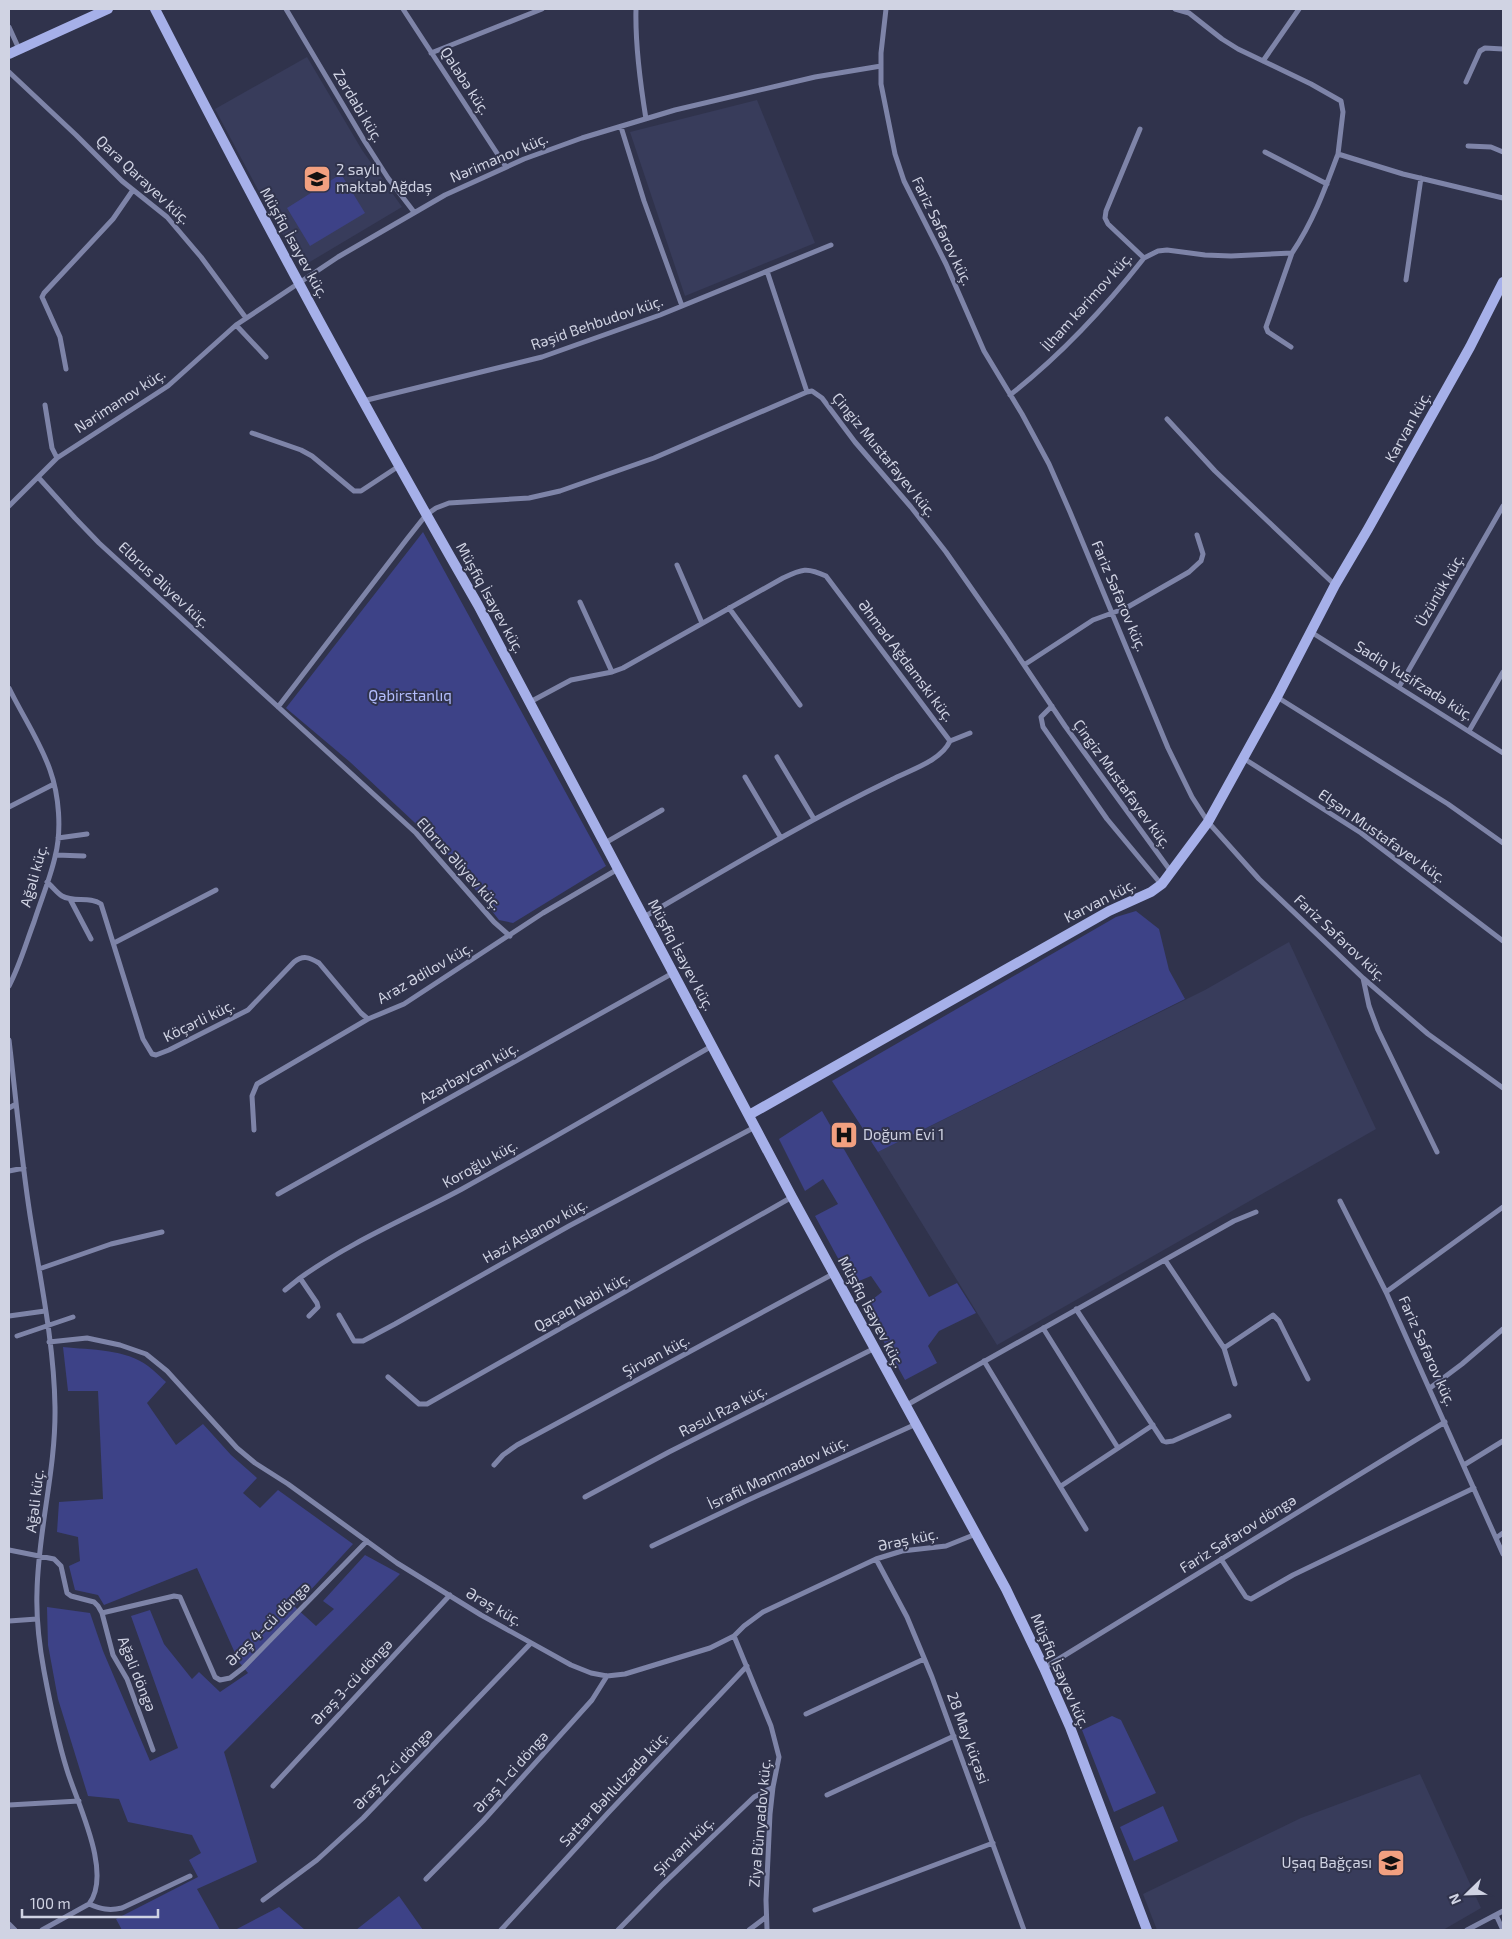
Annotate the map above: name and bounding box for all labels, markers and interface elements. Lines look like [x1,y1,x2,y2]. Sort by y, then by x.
street label: Qələbə küç. [436,43,494,118]
street label: Zərdabi küç. [329,66,388,146]
street label: Nərimanov küç. [447,128,551,187]
street label: Qara Qarayev küç. [92,131,194,228]
place label: 2 saylı məktəb Ağdaş [336,160,432,196]
school or university icon: 2 saylı məktəb Ağdaş [302,164,332,194]
street label: Fariz Səfərov küç. [908,173,977,288]
street label: Müşfiq İsayev küç. [256,184,333,302]
street label: İlham kərimov küç. [1037,248,1136,355]
street label: Rəşid Behbudov küç. [528,291,666,354]
street label: Nərimanov küç. [71,364,169,437]
street label: Çingiz Mustafayev küç. [828,388,941,521]
street label: Karvan küç. [1380,388,1435,466]
street label: Elbrus Əliyev küç. [115,537,214,632]
street label: Fariz Səfərov küç. [1087,537,1151,654]
street label: Müşfiq İsayev küç. [452,539,529,657]
street label: Üzünük küç. [1411,550,1468,630]
street label: Əhməd Ağdamski küç. [854,596,958,725]
street label: Sadiq Yusifzadə küç. [1351,636,1477,725]
park label: Qəbirstanlıq [368,686,452,705]
street label: Çingiz Mustafayev küç. [1069,715,1176,852]
street label: Elşən Mustafayev küç. [1315,784,1450,887]
street label: Elbrus Əliyev küç. [413,813,506,914]
street label: Ağəli küç. [16,842,52,909]
street label: Karvan küç. [1061,874,1139,927]
street label: Fariz Səfərov küç. [1290,890,1390,985]
street label: Müşfiq İsayev küç. [644,896,719,1014]
street label: Araz Ədilov küç. [374,938,476,1008]
street label: Köçərli küç. [160,995,238,1046]
street label: Azərbaycan küç. [416,1038,522,1108]
hospital icon: Doğum Evi 1 [829,1120,859,1150]
place label: Doğum Evi 1 [863,1125,944,1143]
street label: Koroğlu küç. [439,1135,521,1192]
street label: Həzi Aslanov küç. [479,1194,591,1267]
street label: Müşfiq İsayev küç. [834,1253,909,1371]
street label: Qaçaq Nəbi küç. [530,1267,633,1336]
street label: Fariz Səfərov küç. [1395,1293,1460,1409]
street label: Şirvan küç. [619,1330,693,1381]
street label: Rəsul Rza küç. [676,1380,770,1441]
street label: İsrafil Məmmədov küç. [705,1432,851,1513]
street label: Ağəli küç. [21,1468,48,1534]
street label: Fariz Səfərov döngə [1176,1490,1299,1576]
street label: Ərəş küç. [876,1524,940,1555]
street label: Ərəş 4-cü döngə [221,1577,314,1670]
street label: Ərəş küç. [463,1583,526,1630]
street label: Müşfiq İsayev küç. [1027,1610,1094,1731]
street label: Ağəli döngə [115,1633,161,1714]
street label: Ərəş 3-cü döngə [307,1635,396,1729]
street label: 28 May küçəsi [943,1689,994,1786]
street label: Ərəş 2-ci döngə [349,1724,436,1814]
street label: Ərəş 1-ci döngə [469,1727,552,1817]
street label: Səttar Bəhlulzadə küç. [555,1727,672,1851]
street label: Ziya Bünyadov küç. [744,1758,775,1888]
street label: Şirvani küç. [649,1812,718,1879]
school or university icon: Uşaq Bağçası [1376,1848,1406,1878]
place label: Uşaq Bağçası [1281,1853,1372,1872]
north arrow [1442,1869,1492,1919]
scale bar [22,1886,159,1918]
text: N [1445,1891,1464,1907]
text: 100 m [30,1894,71,1912]

